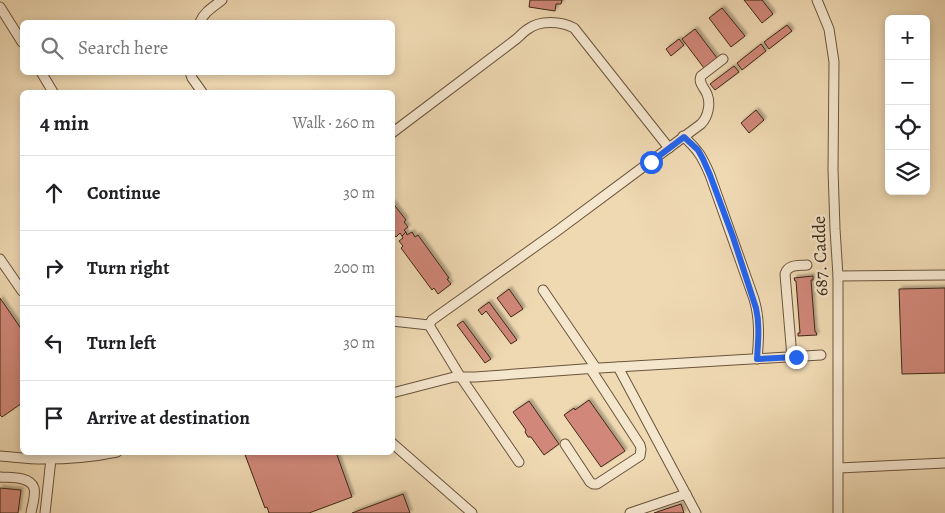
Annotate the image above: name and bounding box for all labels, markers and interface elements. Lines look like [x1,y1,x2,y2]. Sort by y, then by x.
map controls [885,15,930,195]
button: + [885,15,930,60]
search box [20,20,395,75]
icon: search [38,34,66,62]
text: Search here [78,35,168,61]
button: − [885,60,930,105]
button: locate [885,105,930,150]
text: 4 min [40,109,89,137]
text: Walk · 260 m [293,112,375,134]
button: layers [885,150,930,195]
route start [640,151,663,174]
icon: ahead [40,179,68,207]
text: Continue [87,180,161,206]
text: 30 m [343,182,375,204]
street label: 687. Cadde [807,215,833,297]
icon: right [40,254,68,282]
text: Turn right [87,255,169,281]
text: 200 m [334,257,375,279]
icon: left [40,329,68,357]
text: Turn left [87,330,156,356]
text: 30 m [343,332,375,354]
route end [785,346,808,369]
icon: arrive [40,404,68,432]
text: Arrive at destination [87,405,250,431]

